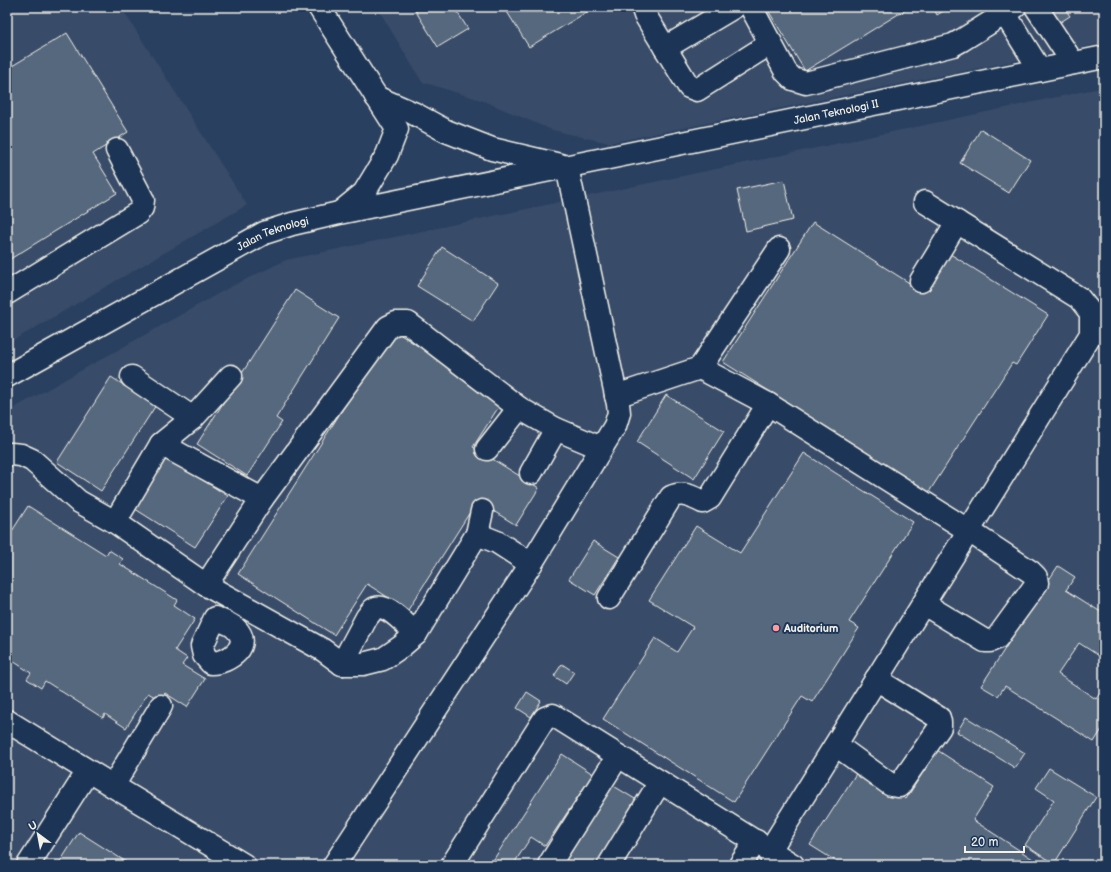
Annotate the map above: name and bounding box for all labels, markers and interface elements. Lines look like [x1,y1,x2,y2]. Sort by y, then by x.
street label: Jalan Teknologi II [792,97,880,127]
street label: Jalan Teknologi [234,214,310,253]
place label: Auditorium [783,622,838,635]
marker: Auditorium [771,623,781,633]
north arrow [18,814,58,854]
text: U [26,818,40,834]
scale bar [965,828,1024,854]
text: 20 m [971,835,998,850]

